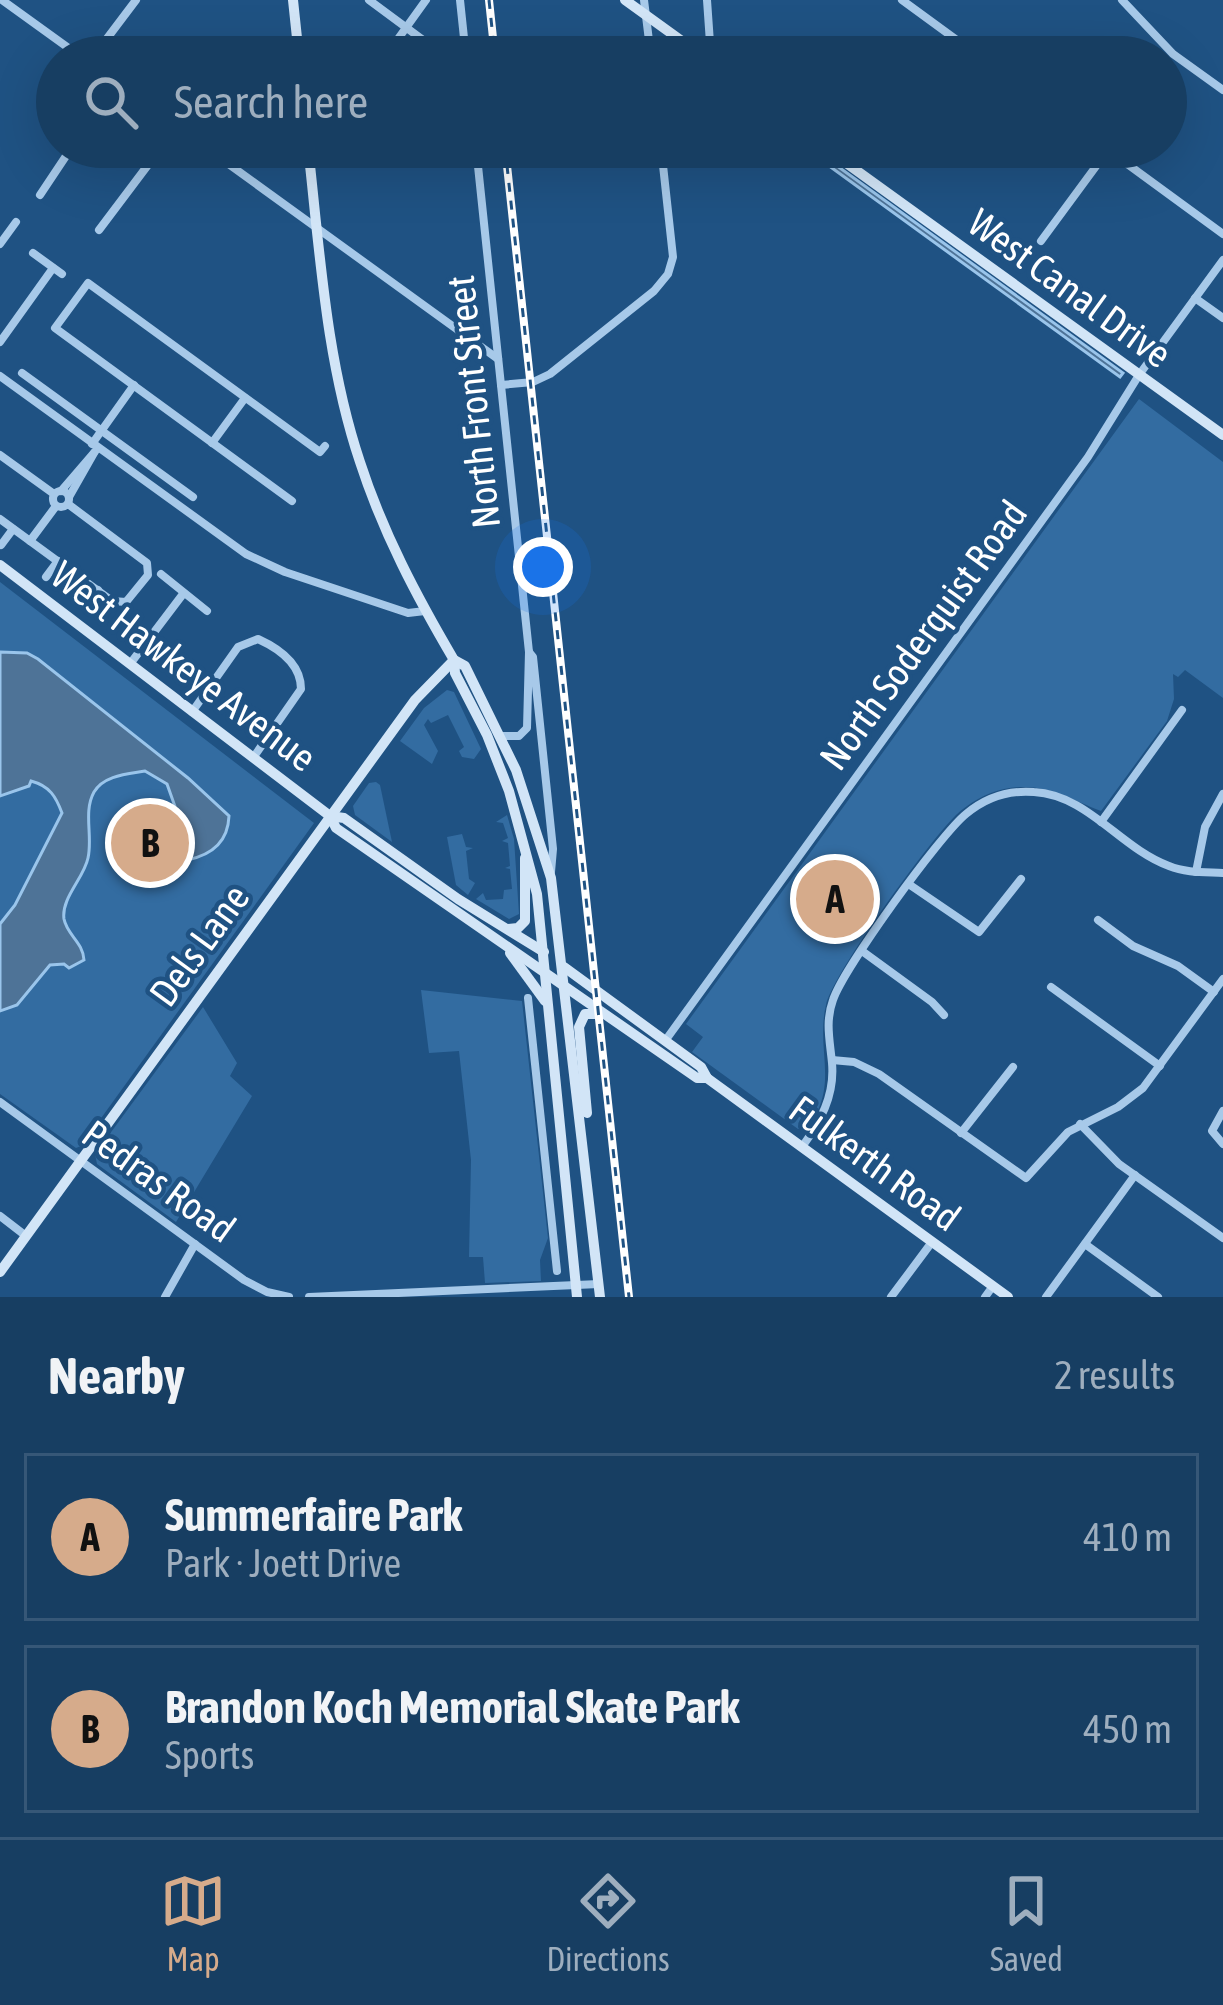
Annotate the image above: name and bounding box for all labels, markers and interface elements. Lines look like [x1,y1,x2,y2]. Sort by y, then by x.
search box [36,36,1187,168]
icon: search [78,69,144,135]
text: Search here [174,76,368,128]
street label: West Canal Drive [960,200,1180,376]
street label: North Front Street [438,274,508,530]
street label: North Soderquist Road [811,492,1035,778]
your location [513,537,573,597]
street label: West Hawkeye Avenue [43,552,325,780]
pin: B [111,798,189,888]
pin: A [796,854,874,944]
street label: Dels Lane [140,876,258,1014]
street label: Fulkerth Road [781,1087,969,1239]
street label: Pedras Road [74,1111,244,1251]
text: Nearby [48,1346,185,1405]
text: 2 results [1054,1353,1175,1397]
text: Summerfaire Park [165,1489,462,1541]
text: A [80,1515,100,1559]
text: 410 m [1084,1515,1172,1559]
text: Park · Joett Drive [165,1541,401,1585]
text: Brandon Koch Memorial Skate Park [165,1681,740,1733]
text: B [81,1707,99,1751]
text: 450 m [1084,1707,1172,1751]
text: Sports [165,1733,254,1777]
tab: Map [160,1868,226,1978]
tab: Directions [546,1868,670,1978]
tab: Saved [990,1868,1063,1978]

